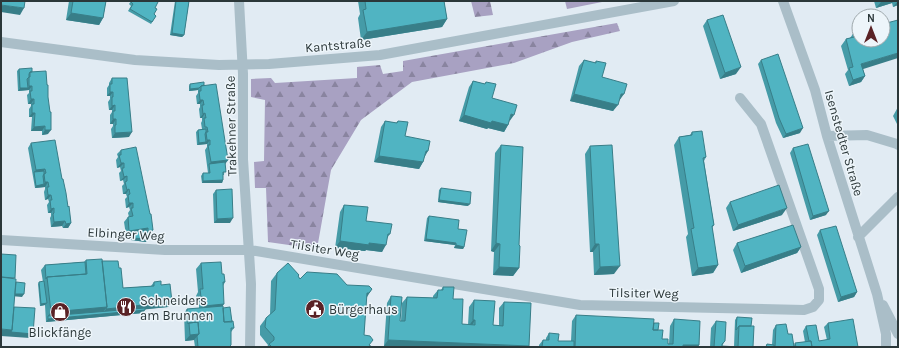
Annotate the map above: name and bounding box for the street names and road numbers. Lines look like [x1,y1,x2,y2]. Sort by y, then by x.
street label: Kantstraße [304,35,372,55]
street label: Trakehner Straße [223,75,239,177]
street label: Isenstedter Straße [822,88,866,198]
street label: Elbinger Weg [87,224,166,244]
street label: Tilsiter Weg [290,236,361,262]
street label: Tilsiter Weg [609,285,679,301]

